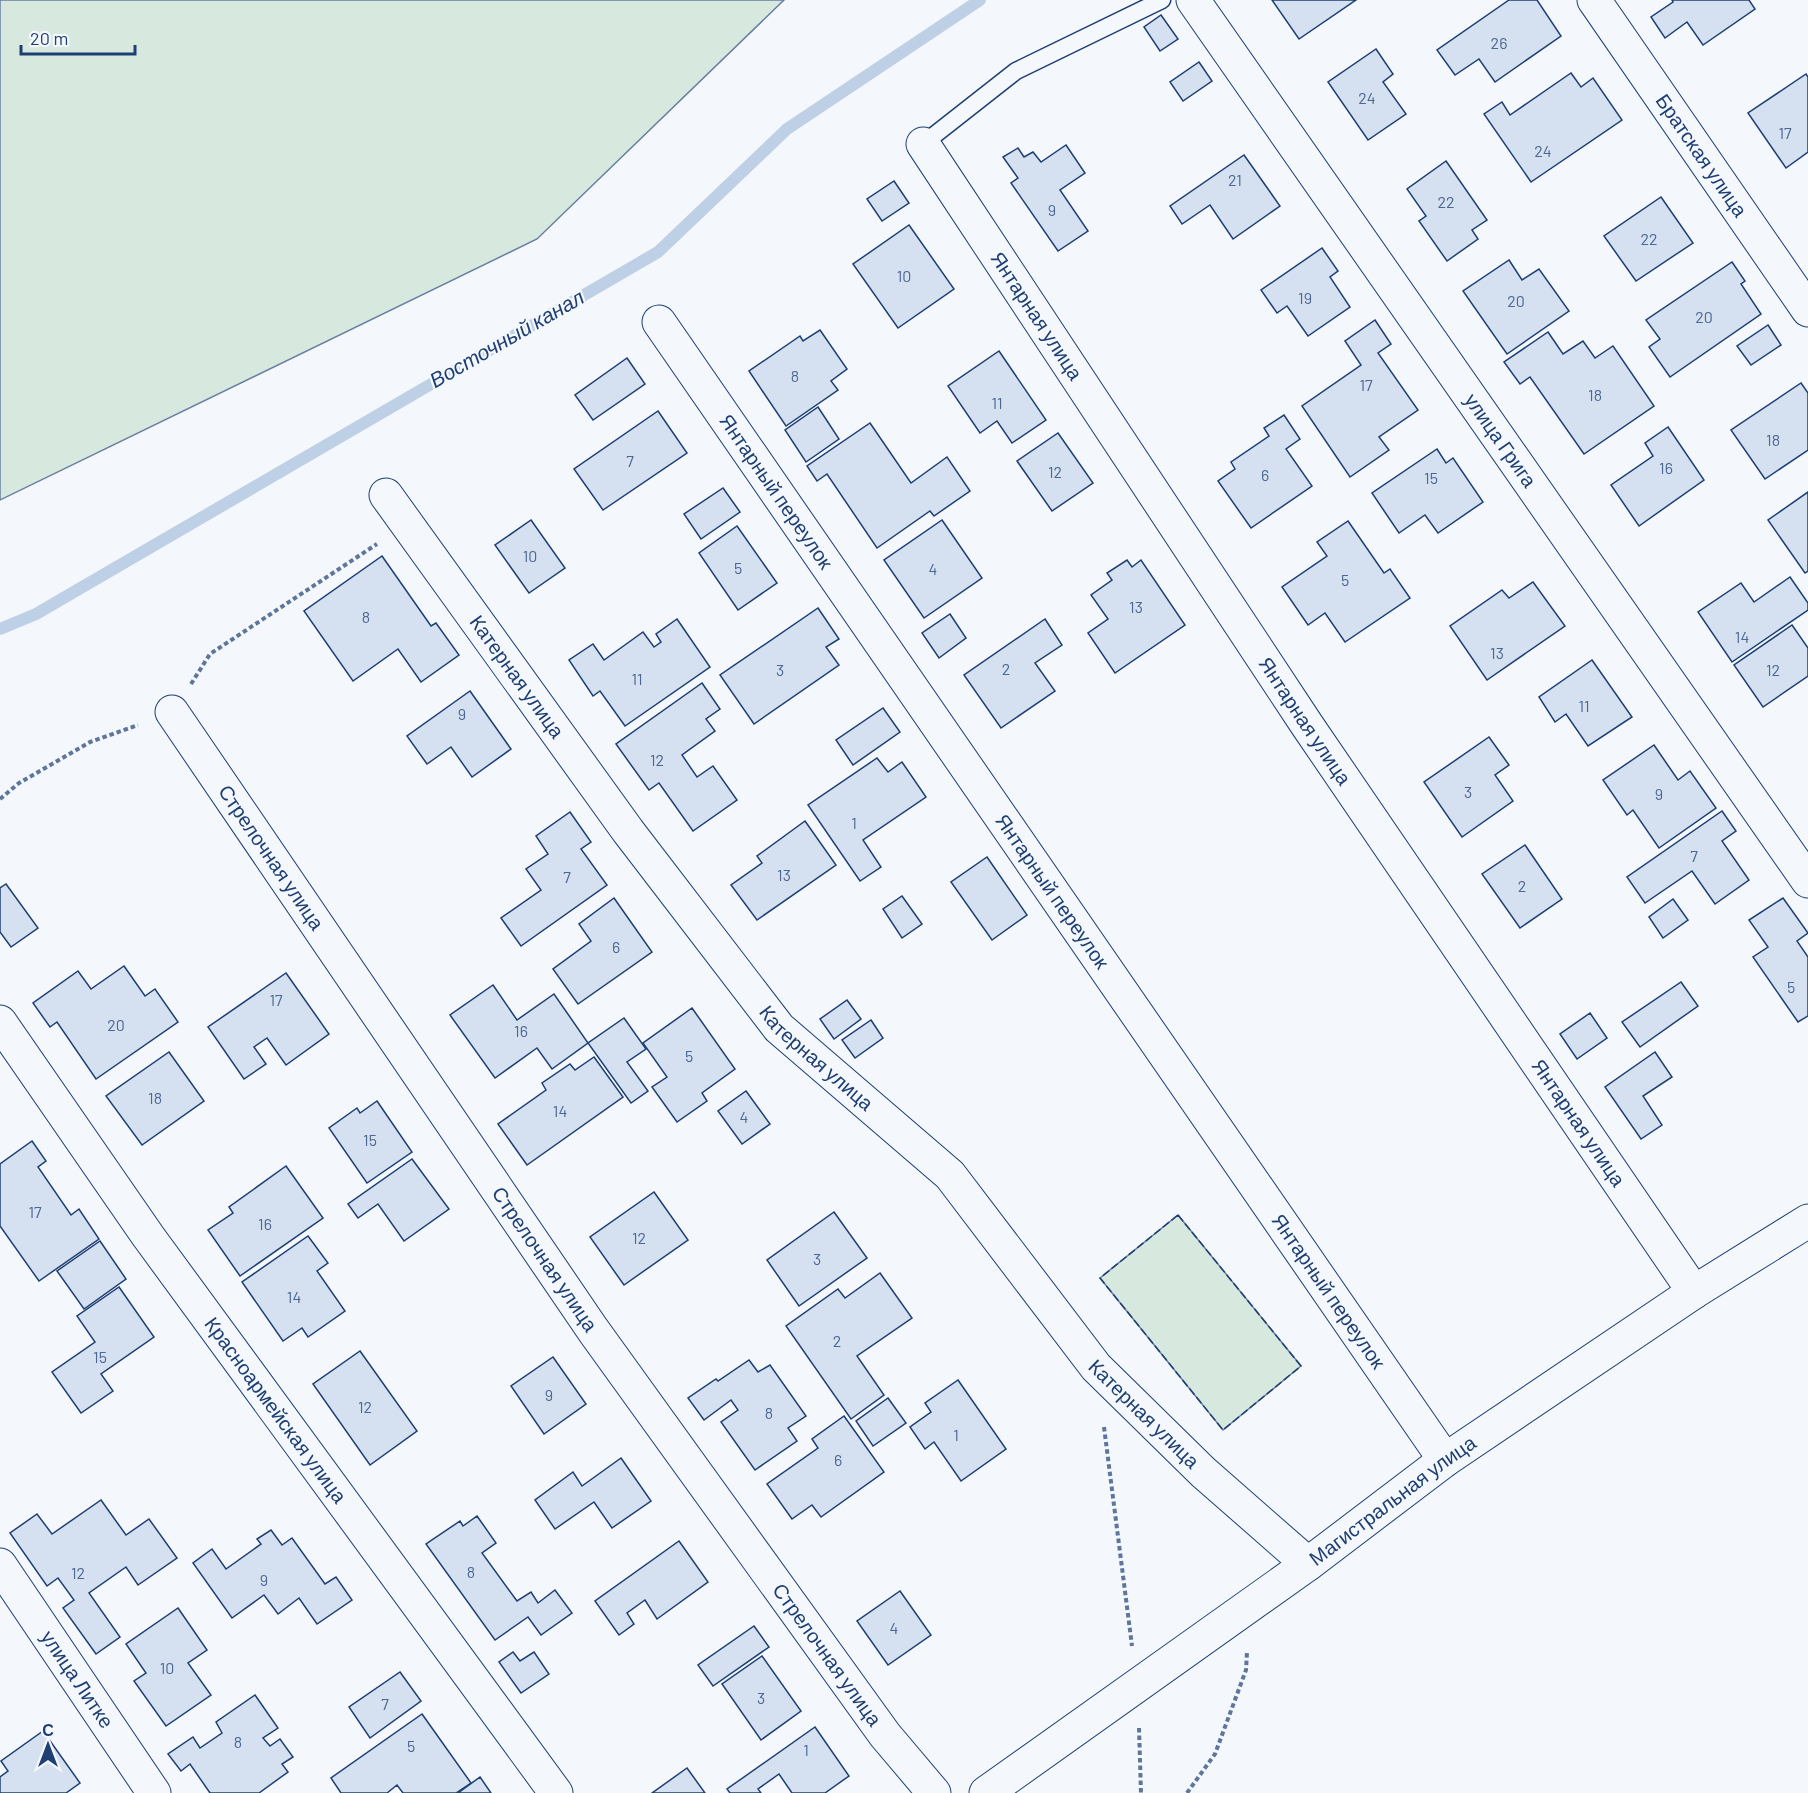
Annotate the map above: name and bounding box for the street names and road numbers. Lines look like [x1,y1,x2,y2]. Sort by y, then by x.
street label: Братская улица [1651,89,1753,222]
street label: Янтарная улица [986,247,1089,385]
street label: улица Грига [1460,388,1543,492]
street label: Янтарный переулок [715,409,839,573]
street label: Катерная улица [465,610,571,743]
street label: Янтарная улица [1254,652,1358,790]
street label: Стрелочная улица [214,780,330,935]
street label: Янтарный переулок [991,809,1115,973]
street label: Катерная улица [755,1000,880,1115]
street label: Янтарная улица [1527,1054,1632,1191]
street label: Стрелочная улица [488,1181,604,1336]
street label: Янтарный переулок [1268,1209,1391,1373]
street label: Красноармейская улица [200,1312,353,1508]
street label: Катерная улица [1084,1354,1205,1473]
street label: Магистральная улица [1304,1429,1481,1570]
street label: Стрелочная улица [768,1578,888,1731]
street label: улица Литке [37,1625,120,1732]

